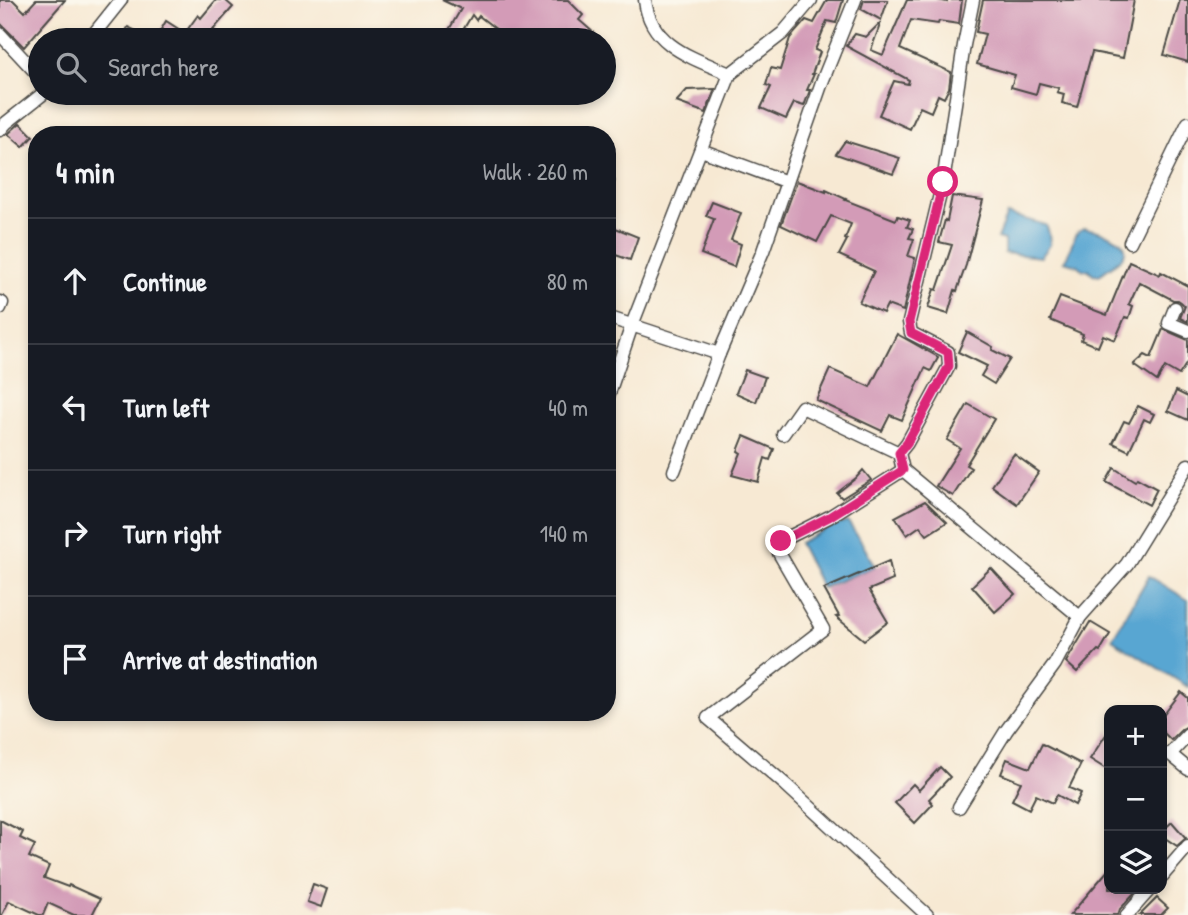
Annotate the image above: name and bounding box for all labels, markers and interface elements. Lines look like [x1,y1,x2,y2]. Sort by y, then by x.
search box [28,28,616,105]
icon: search [52,48,90,86]
text: Search here [108,49,219,84]
text: 4 min [56,152,115,192]
text: Walk · 260 m [483,156,588,187]
route start [927,166,958,197]
icon: ahead [56,262,94,300]
text: Continue [123,264,207,299]
text: 80 m [547,266,588,297]
icon: left [56,388,94,426]
text: Turn left [123,390,209,425]
text: 40 m [548,392,588,423]
icon: right [56,514,94,552]
text: Turn right [123,516,221,551]
text: 140 m [540,518,588,549]
route end [765,525,796,556]
icon: arrive [56,640,94,678]
text: Arrive at destination [123,642,318,677]
map controls [1104,705,1167,894]
button: + [1104,705,1167,768]
button: − [1104,768,1167,831]
button: layers [1104,831,1167,894]

